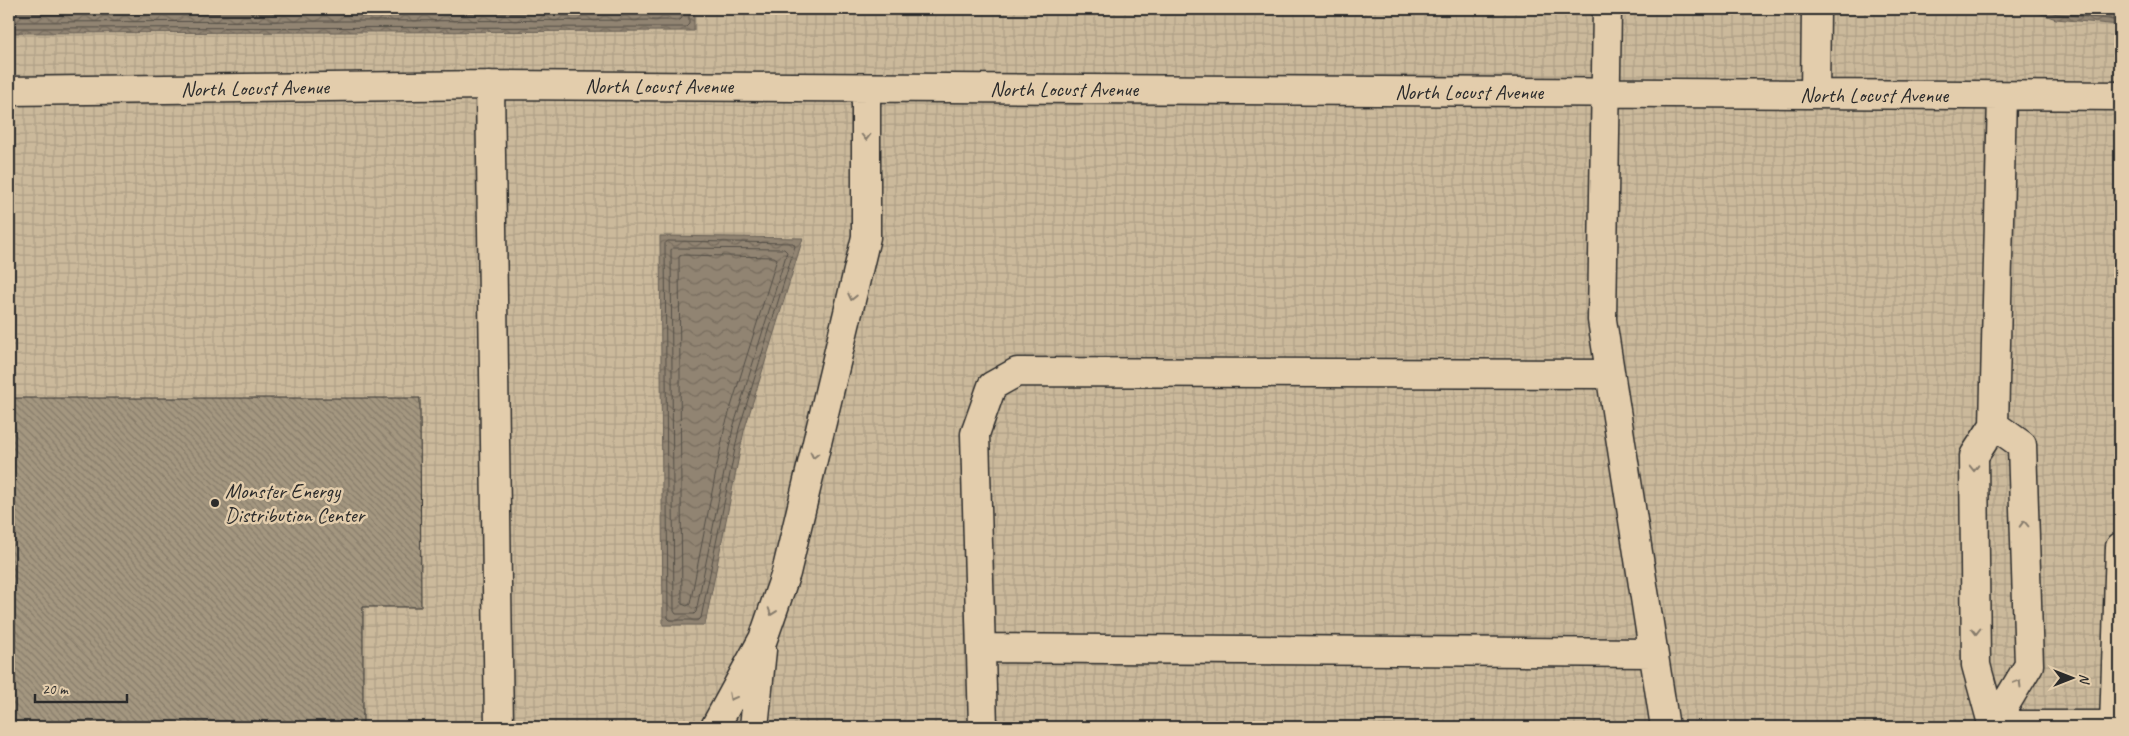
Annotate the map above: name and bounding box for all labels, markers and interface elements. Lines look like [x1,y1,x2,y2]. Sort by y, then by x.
street label: North Locust Avenue [585,73,734,99]
street label: North Locust Avenue [181,74,330,102]
street label: North Locust Avenue [990,76,1139,102]
street label: North Locust Avenue [1395,79,1544,105]
street label: North Locust Avenue [1800,82,1949,108]
one-way arrow [861,133,871,141]
one-way arrow [847,293,858,302]
one-way arrow [809,451,820,460]
one-way arrow [1969,465,1979,473]
place label: Monster Energy Distribution Center [225,478,366,528]
marker: Monster Energy Distribution Center [209,497,221,509]
one-way arrow [2019,520,2029,528]
one-way arrow [768,608,778,616]
one-way arrow [1971,628,1981,635]
north arrow [2046,654,2096,704]
scale bar [35,671,128,703]
text: N [2076,674,2093,685]
text: 20 m [42,680,69,699]
one-way arrow [2011,680,2021,689]
one-way arrow [728,692,738,701]

